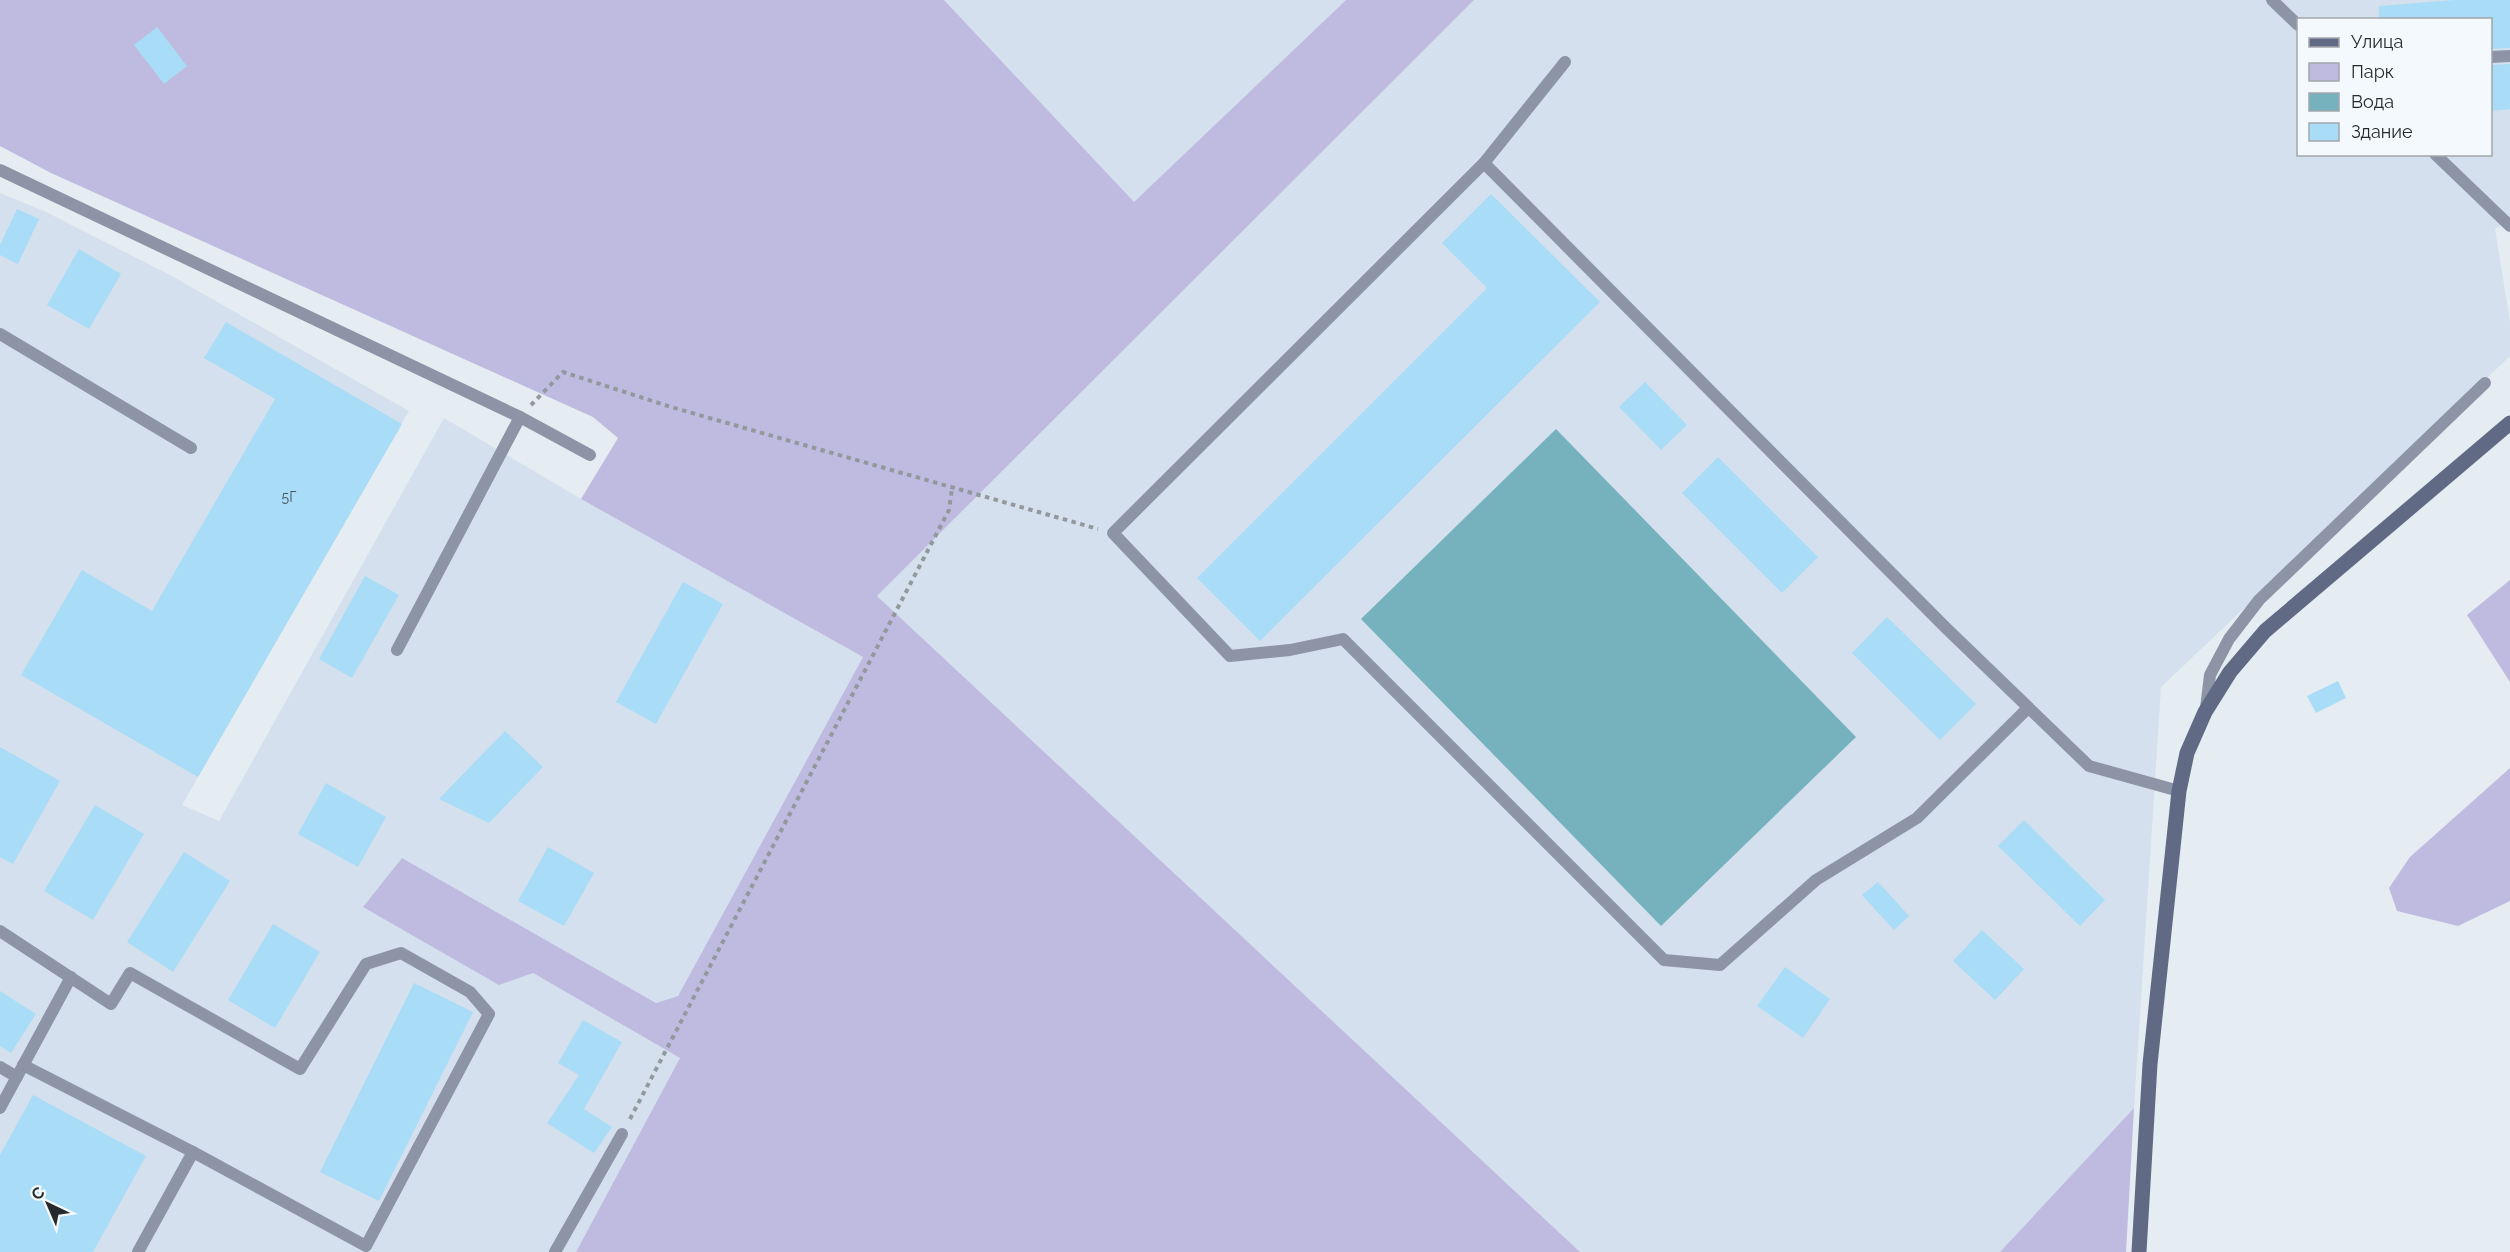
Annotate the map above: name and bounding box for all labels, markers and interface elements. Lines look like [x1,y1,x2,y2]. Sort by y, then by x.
legend [2297,18,2492,156]
text: Улица [2351,31,2403,52]
text: Парк [2351,61,2394,82]
text: Вода [2351,91,2394,112]
text: Здание [2351,121,2413,142]
house number: 5Г [282,489,296,505]
north arrow [18,1174,78,1234]
text: С [27,1183,48,1204]

